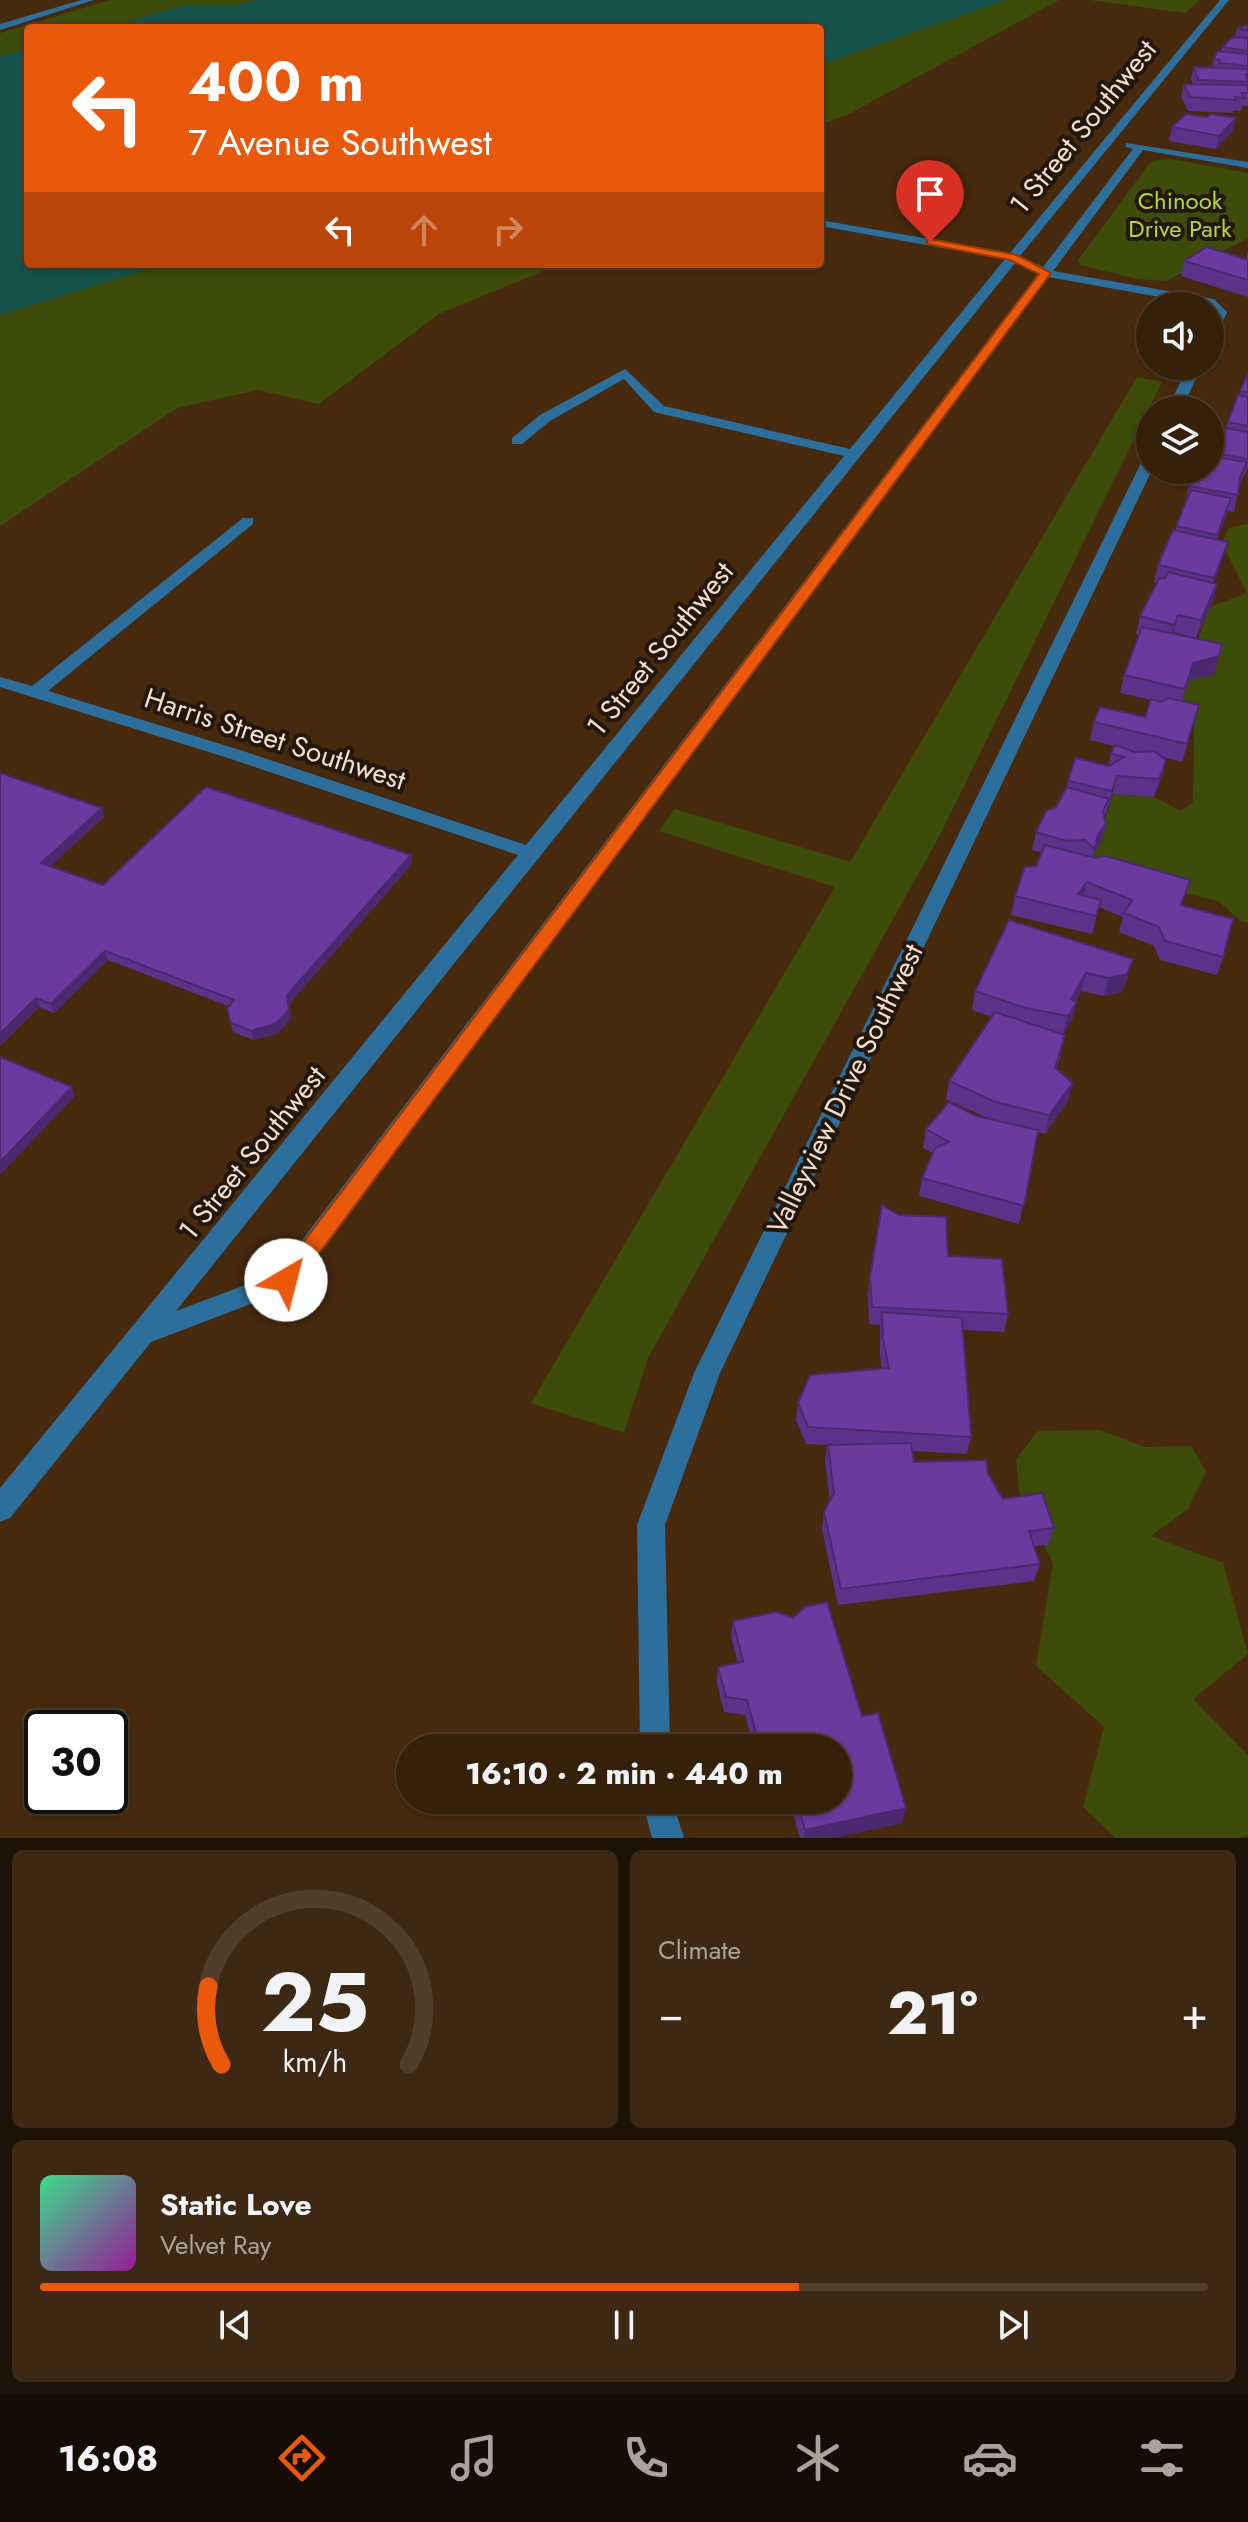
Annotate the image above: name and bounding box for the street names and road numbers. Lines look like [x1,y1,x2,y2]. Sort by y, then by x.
street label: 1 Street Southwest [1000,31,1166,223]
street label: 1 Street Southwest [577,553,743,745]
street label: Harris Street Southwest [139,677,411,801]
street label: Valleyview Drive Southwest [757,937,933,1241]
street label: 1 Street Southwest [169,1057,335,1249]

